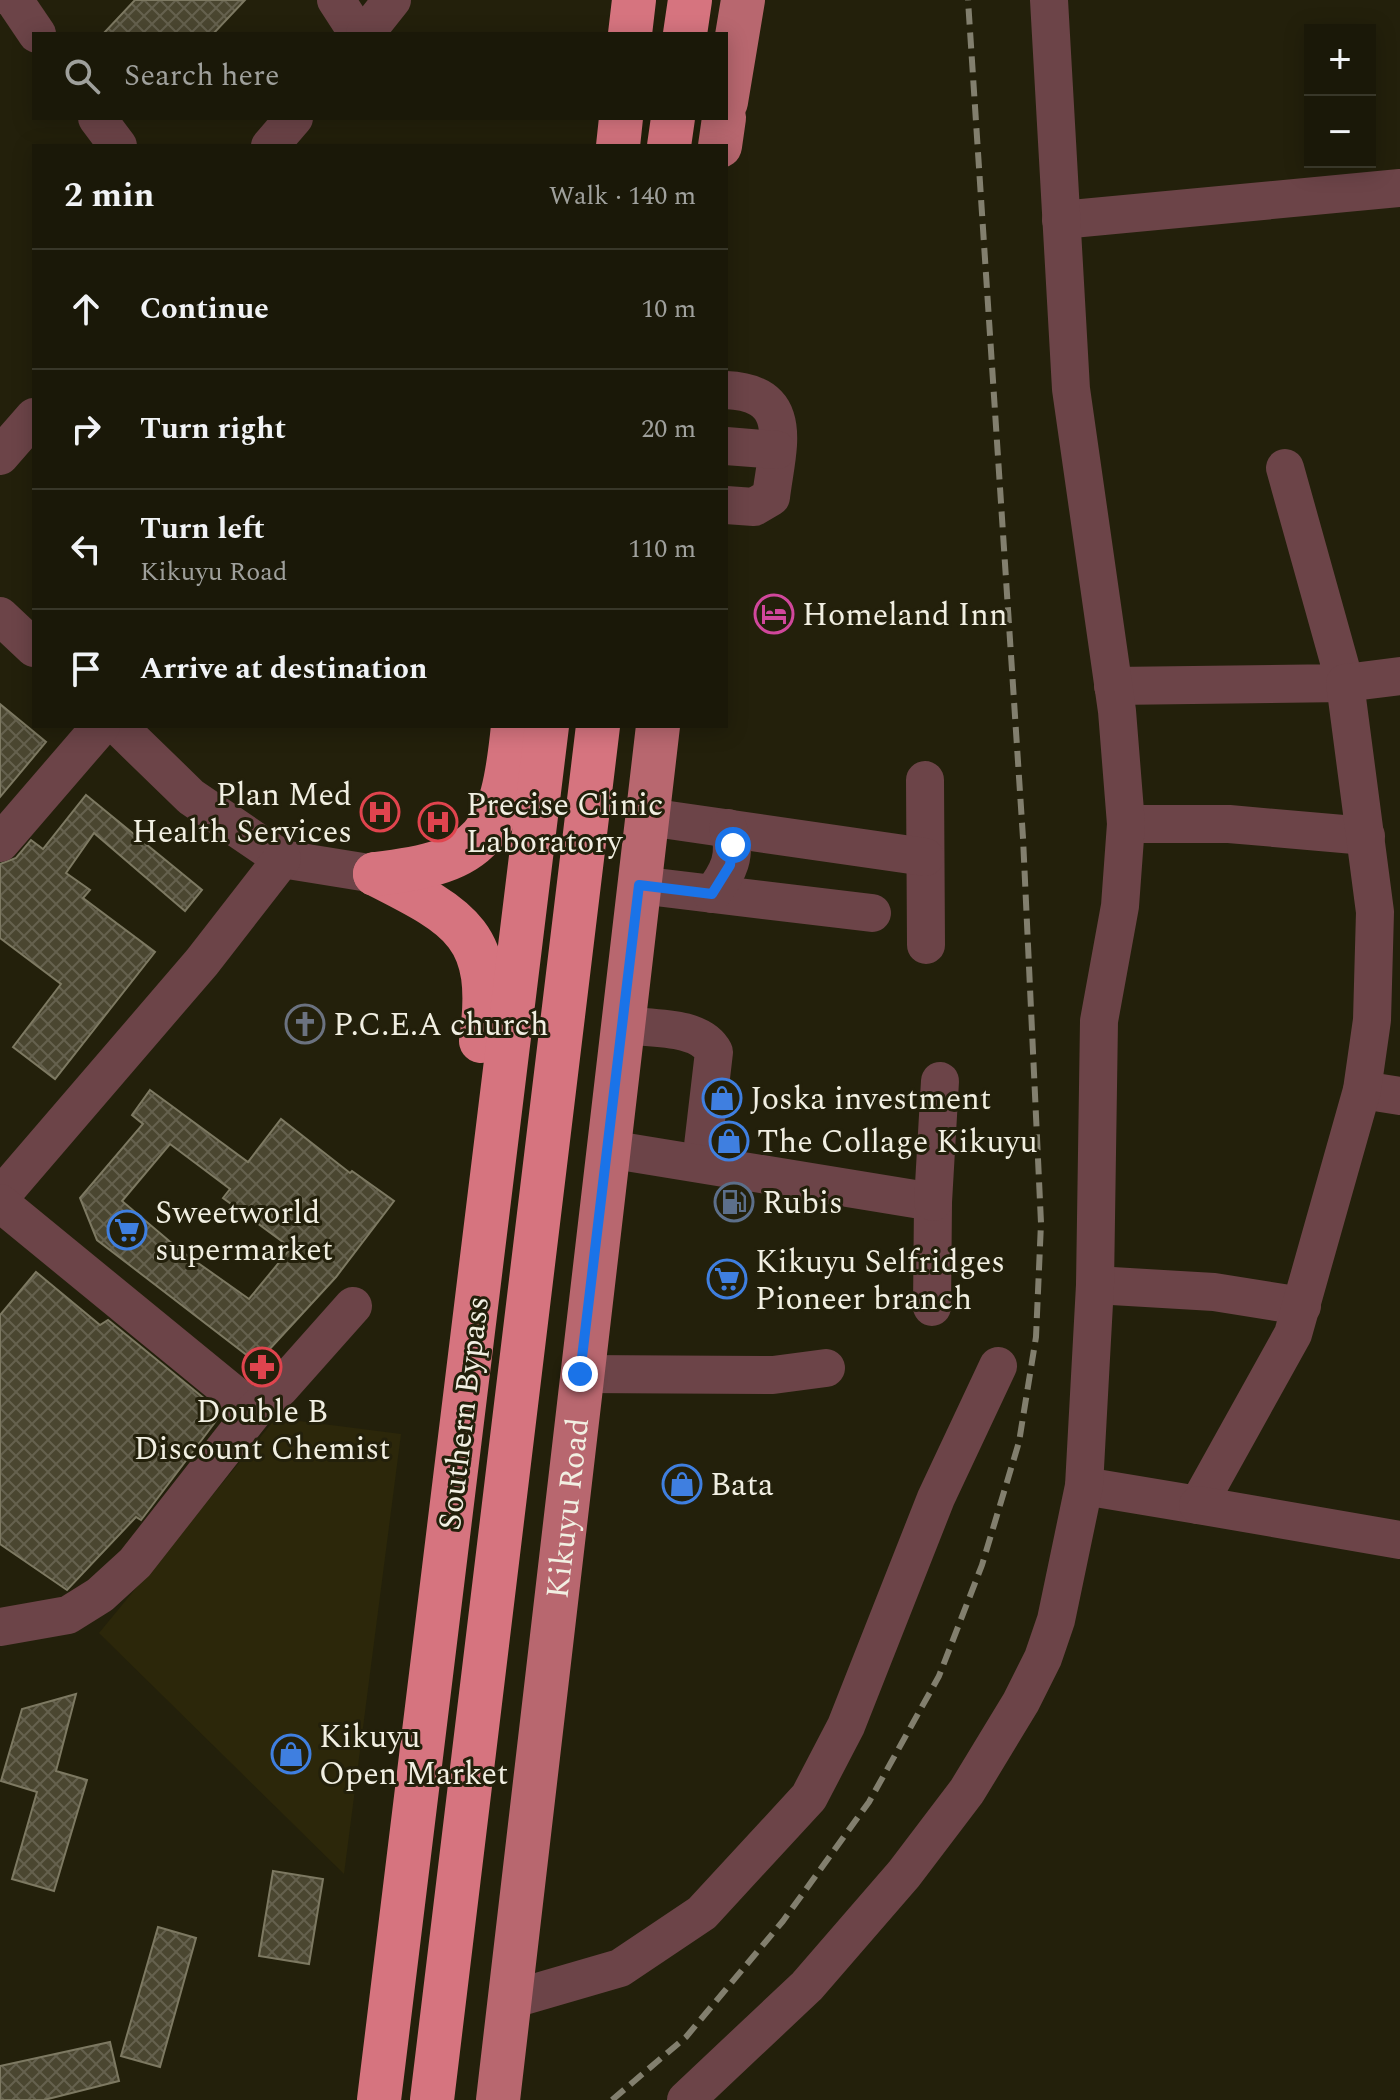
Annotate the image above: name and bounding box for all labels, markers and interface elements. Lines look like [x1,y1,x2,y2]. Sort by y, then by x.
map controls [1304,24,1376,168]
button: + [1304,24,1376,96]
search box [32,32,728,120]
text: Search here [124,53,280,99]
icon: search [60,54,104,98]
button: − [1304,96,1376,168]
text: 2 min [64,170,154,222]
text: Walk · 140 m [549,176,696,216]
text: Continue [140,286,269,332]
icon: ahead [64,287,108,331]
text: 10 m [641,289,696,329]
text: Turn right [140,406,286,452]
icon: right [64,407,108,451]
text: 20 m [641,409,696,449]
text: Turn left [140,506,265,552]
icon: left [64,527,108,571]
text: 110 m [628,529,696,569]
text: Kikuyu Road [140,552,288,592]
place label: Homeland Inn [802,591,1008,640]
hotel icon: Homeland Inn [753,593,795,635]
text: Arrive at destination [140,646,427,692]
icon: arrive [64,647,108,691]
place label: Plan Med Health Services [132,771,352,857]
place label: Precise Clinic Laboratory [466,781,663,867]
hospital icon: Plan Med Health Services [359,791,401,833]
hospital icon: Precise Clinic Laboratory [417,801,459,843]
route start [715,827,751,863]
place label: P.C.E.A church [333,1001,549,1050]
church icon: P.C.E.A church [284,1003,326,1045]
place label: Joska investment [750,1075,991,1124]
shop icon: Joska investment [701,1077,743,1119]
place label: The Collage Kikuyu [757,1118,1038,1167]
shop icon: The Collage Kikuyu [708,1120,750,1162]
place label: Rubis [762,1179,843,1228]
fuel station icon: Rubis [713,1181,755,1223]
place label: Sweetworld supermarket [155,1189,333,1275]
supermarket icon: Sweetworld supermarket [106,1209,148,1251]
place label: Kikuyu Selfridges Pioneer branch [755,1238,1005,1324]
supermarket icon: Kikuyu Selfridges Pioneer branch [706,1258,748,1300]
street label: Southern Bypass [426,1293,503,1533]
pharmacy icon: Double B Discount Chemist [241,1346,283,1388]
route end [562,1356,598,1392]
place label: Double B Discount Chemist [134,1388,390,1474]
street label: Kikuyu Road [534,1415,603,1601]
place label: Bata [710,1461,774,1510]
shop icon: Bata [661,1463,703,1505]
place label: Kikuyu Open Market [319,1713,508,1799]
shop icon: Kikuyu Open Market [270,1733,312,1775]

